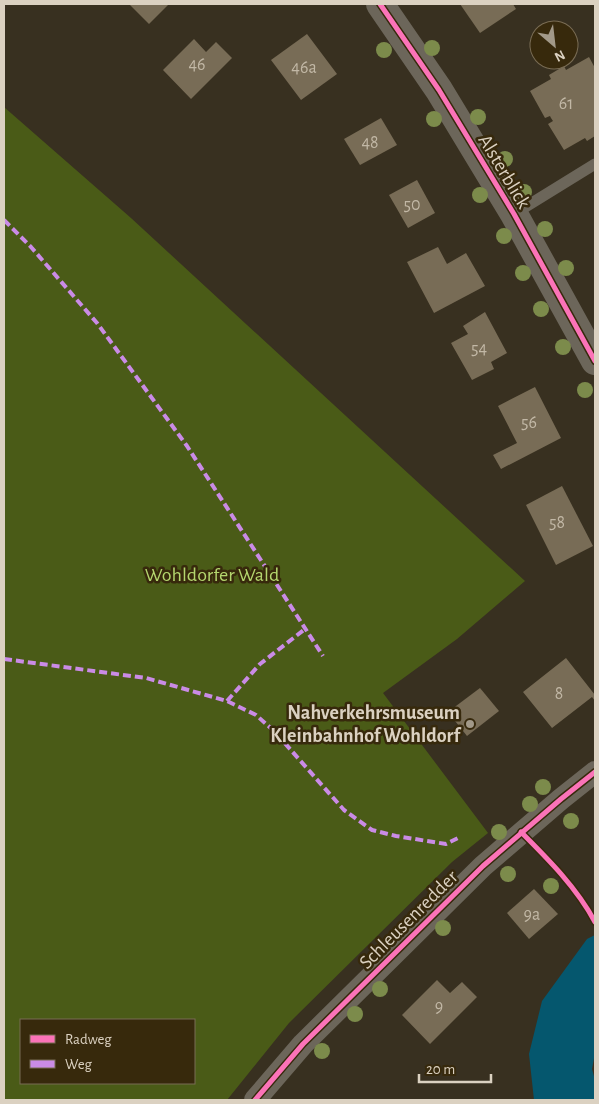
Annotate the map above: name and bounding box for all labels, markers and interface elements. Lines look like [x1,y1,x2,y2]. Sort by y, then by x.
north arrow [529,20,579,70]
text: N [552,47,567,64]
house number: 46 [188,56,206,74]
house number: 46a [291,59,317,77]
house number: 61 [559,95,573,113]
street label: Alsterblick [474,131,534,212]
house number: 48 [361,134,379,152]
house number: 50 [403,196,421,214]
house number: 54 [471,340,487,358]
house number: 56 [521,414,537,432]
house number: 58 [549,514,565,532]
park label: Wohldorfer Wald [145,565,279,585]
house number: 8 [555,685,563,703]
place label: Nahverkehrsmuseum Kleinbahnhof Wohldorf [270,703,461,746]
marker: Nahverkehrsmuseum Kleinbahnhof Wohldorf [464,718,476,730]
street label: Schleusenredder [356,866,462,973]
house number: 9a [524,906,540,924]
house number: 9 [435,998,443,1016]
legend [20,1019,195,1084]
text: Radweg [65,1032,112,1047]
scale bar [419,1052,492,1084]
text: Weg [65,1057,93,1072]
text: 20 m [426,1062,455,1077]

